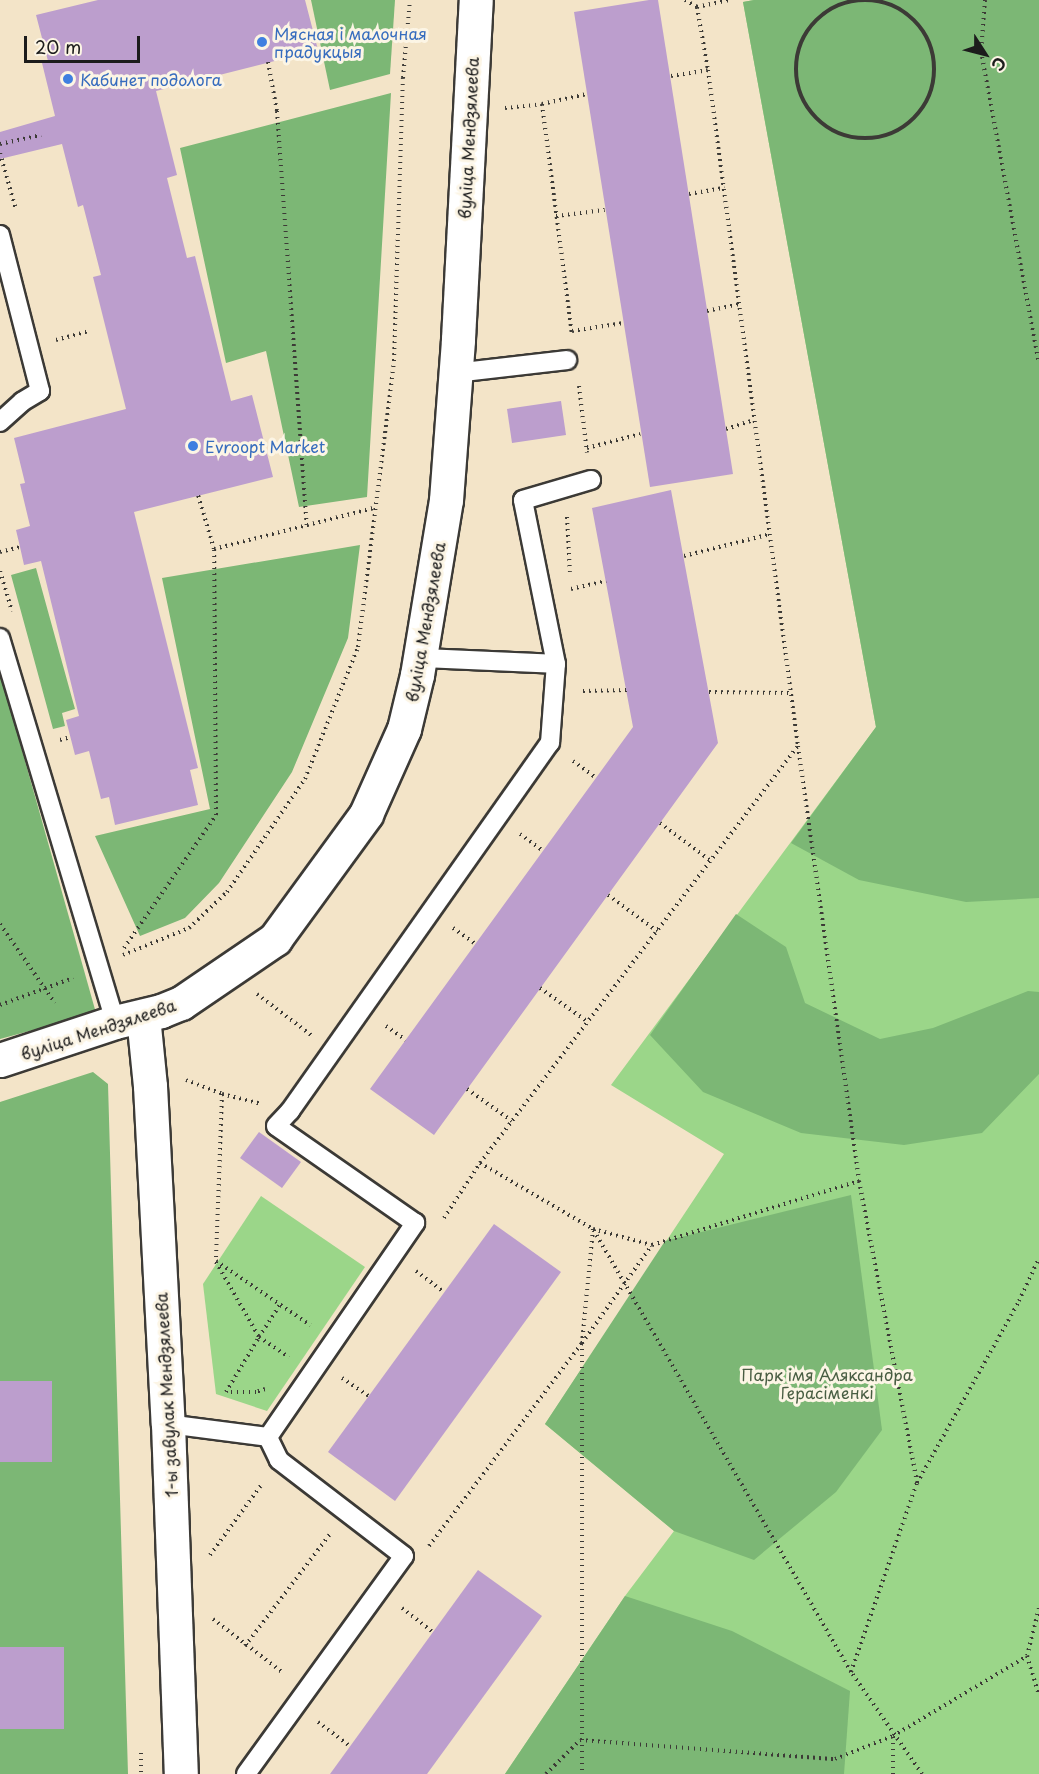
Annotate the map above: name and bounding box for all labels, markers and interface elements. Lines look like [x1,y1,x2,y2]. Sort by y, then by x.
place label: Мясная і малочная прадукцыя [274,23,428,61]
scale bar [27,24,142,62]
north arrow [955,24,1015,84]
text: 20 m [35,33,81,60]
marker: Мясная і малочная прадукцыя [255,35,269,49]
text: С [986,53,1013,77]
street label: вуліца Мендзялеева [454,57,482,219]
place label: Кабинет подолога [80,69,222,89]
marker: Кабинет подолога [61,72,75,86]
place label: Evroopt Market [205,436,326,456]
marker: Evroopt Market [186,439,200,453]
street label: вуліца Мендзялеева [401,541,449,703]
street label: вуліца Мендзялеева [18,995,178,1063]
street label: 1-ы завулак Мендзялеева [151,1292,181,1498]
park label: Парк імя Аляксандра Герасіменкі [741,1364,913,1402]

